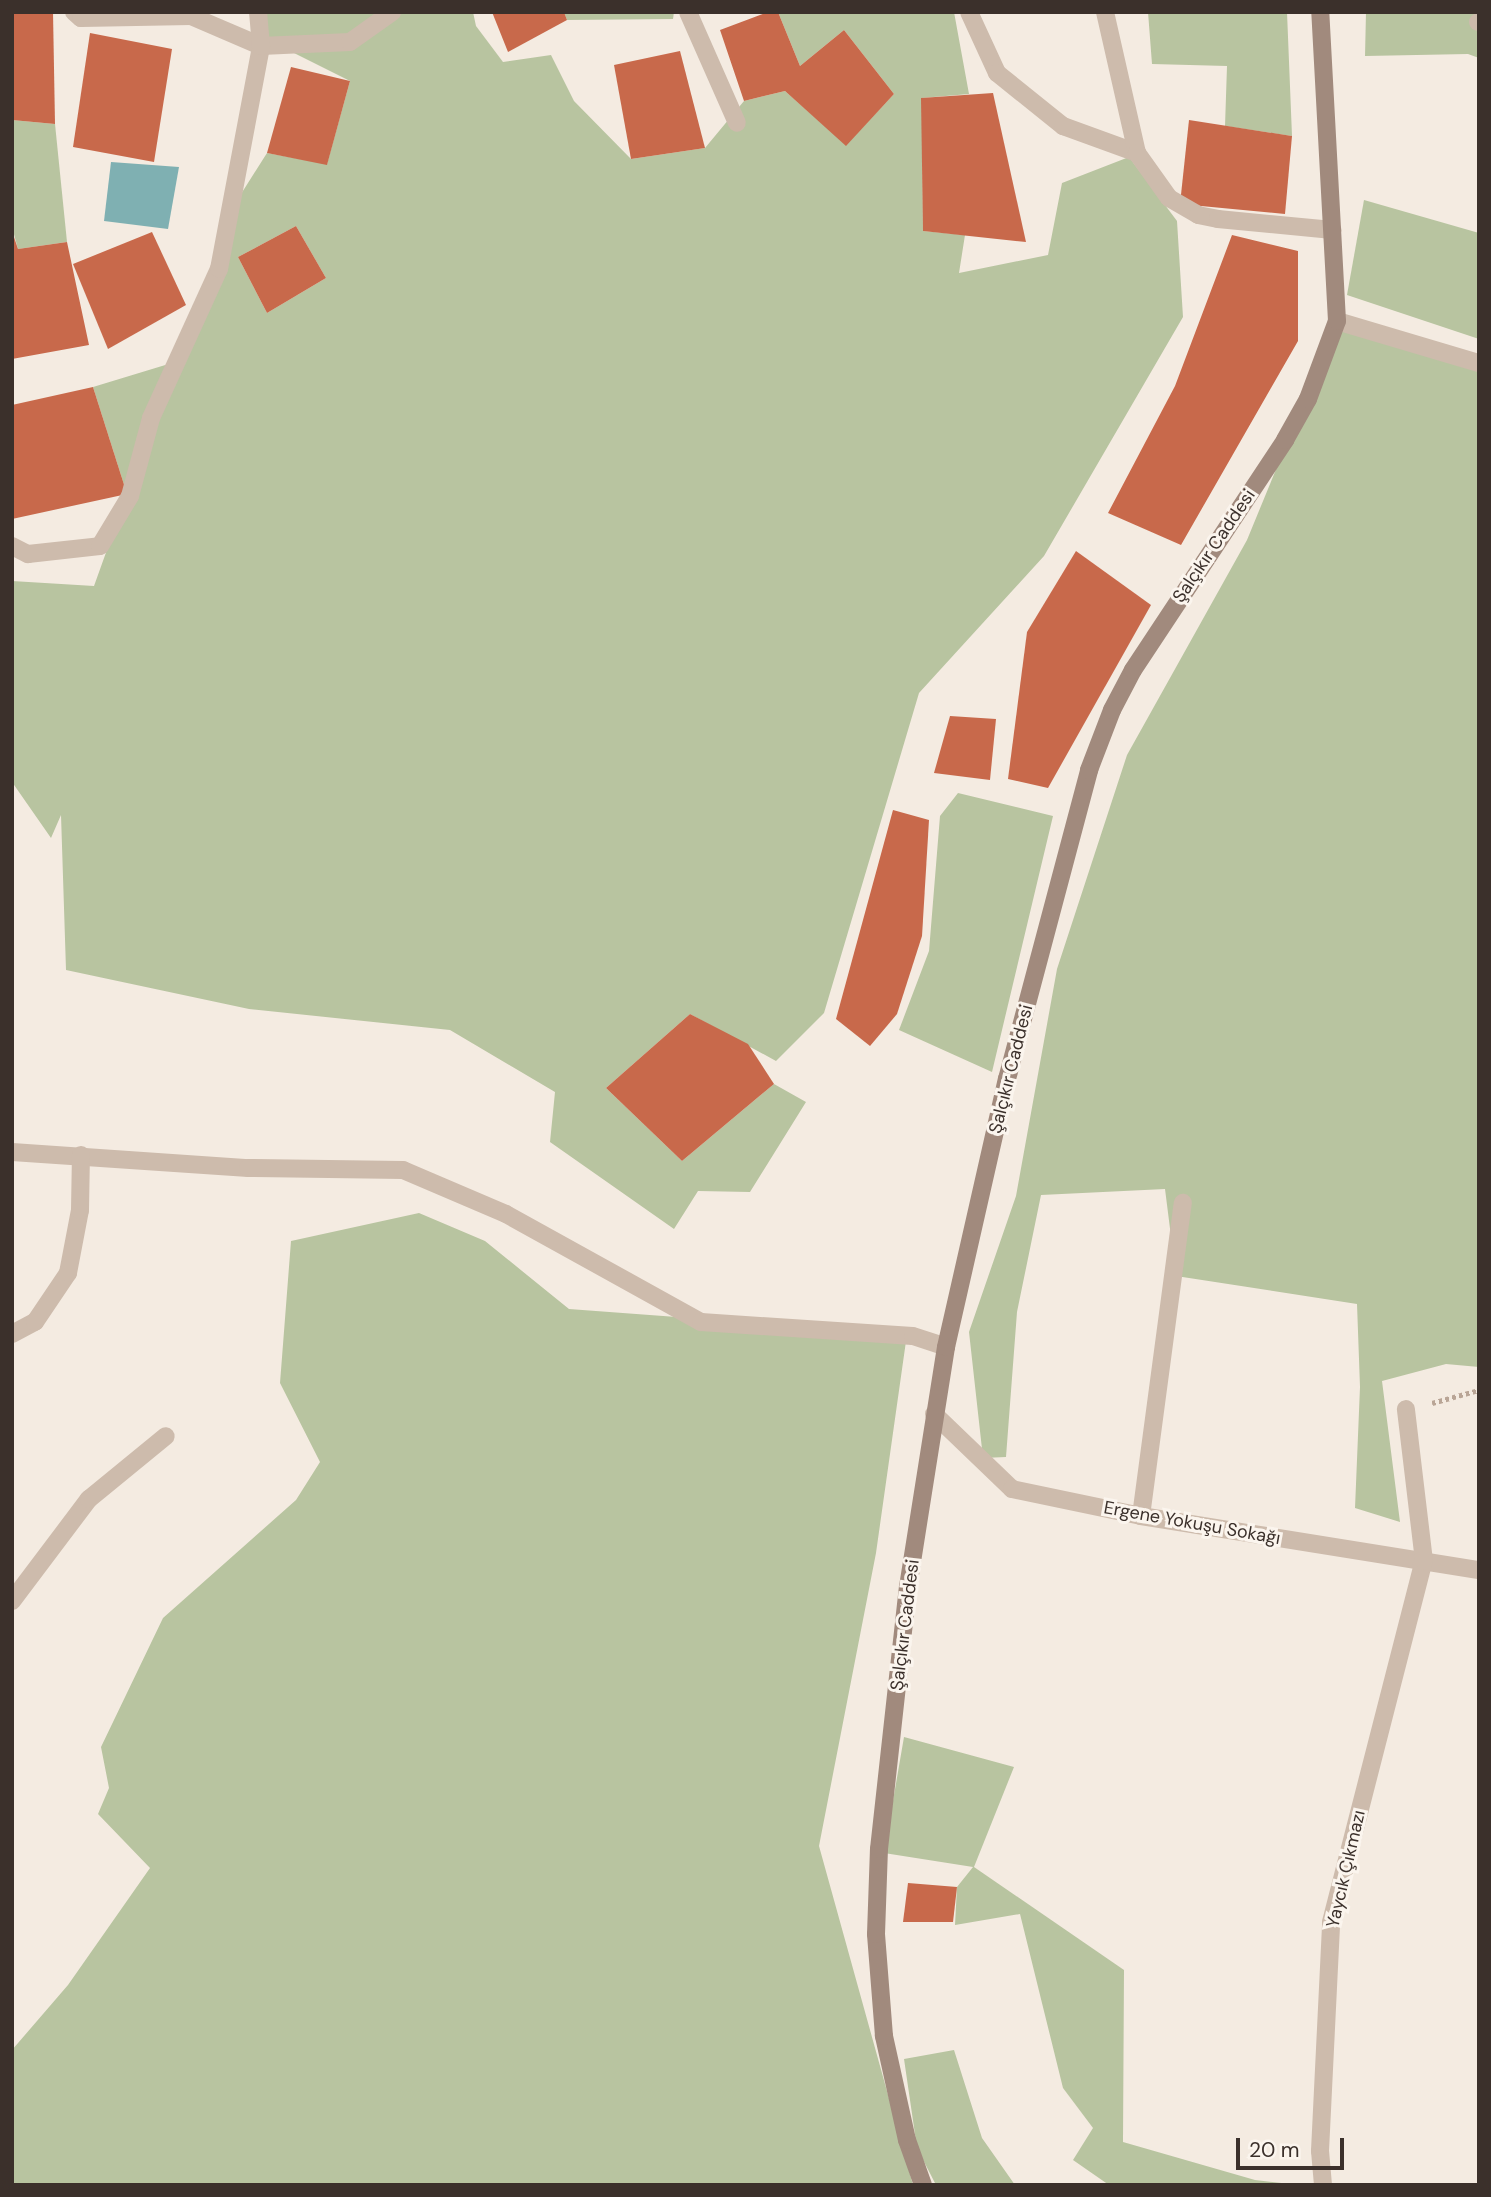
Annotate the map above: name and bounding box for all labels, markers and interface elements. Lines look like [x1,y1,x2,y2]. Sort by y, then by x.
street label: Şalçıkır Caddesi [1168,485,1260,607]
street label: Şalçıkır Caddesi [985,1002,1037,1136]
street label: Ergene Yokuşu Sokağı [1102,1497,1282,1549]
street label: Şalçıkır Caddesi [886,1558,924,1692]
street label: Yaycık Çıkmazı [1322,1808,1370,1930]
scale bar [1239,2124,1348,2168]
text: 20 m [1249,2136,1300,2164]

